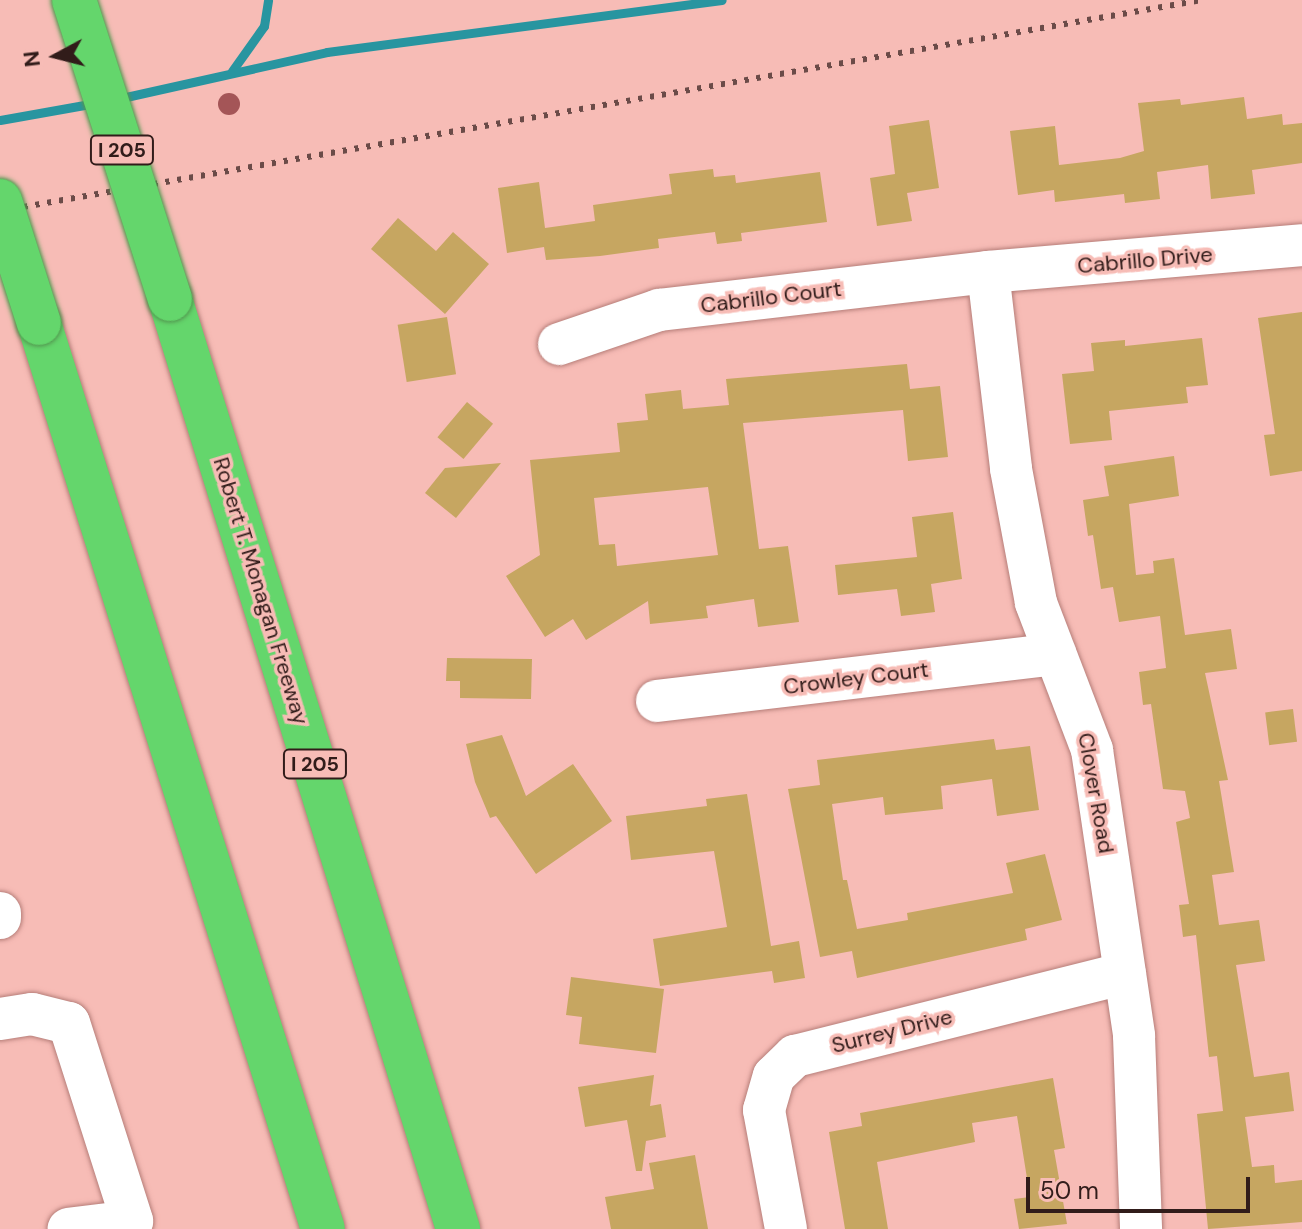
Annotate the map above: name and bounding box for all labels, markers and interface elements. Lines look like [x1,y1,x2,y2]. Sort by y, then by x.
north arrow [16,16,96,96]
text: N [16,49,47,69]
road number: I 205 [88,134,156,166]
street label: Cabrillo Drive [1076,241,1214,279]
street label: Cabrillo Court [699,275,843,319]
street label: Robert T. Monagan Freeway [208,454,314,728]
street label: Crowley Court [782,656,930,700]
street label: Clover Road [1072,731,1120,855]
road number: I 205 [281,748,349,780]
street label: Surrey Drive [829,1003,955,1059]
scale bar [1030,1161,1254,1211]
text: 50 m [1040,1175,1099,1206]

